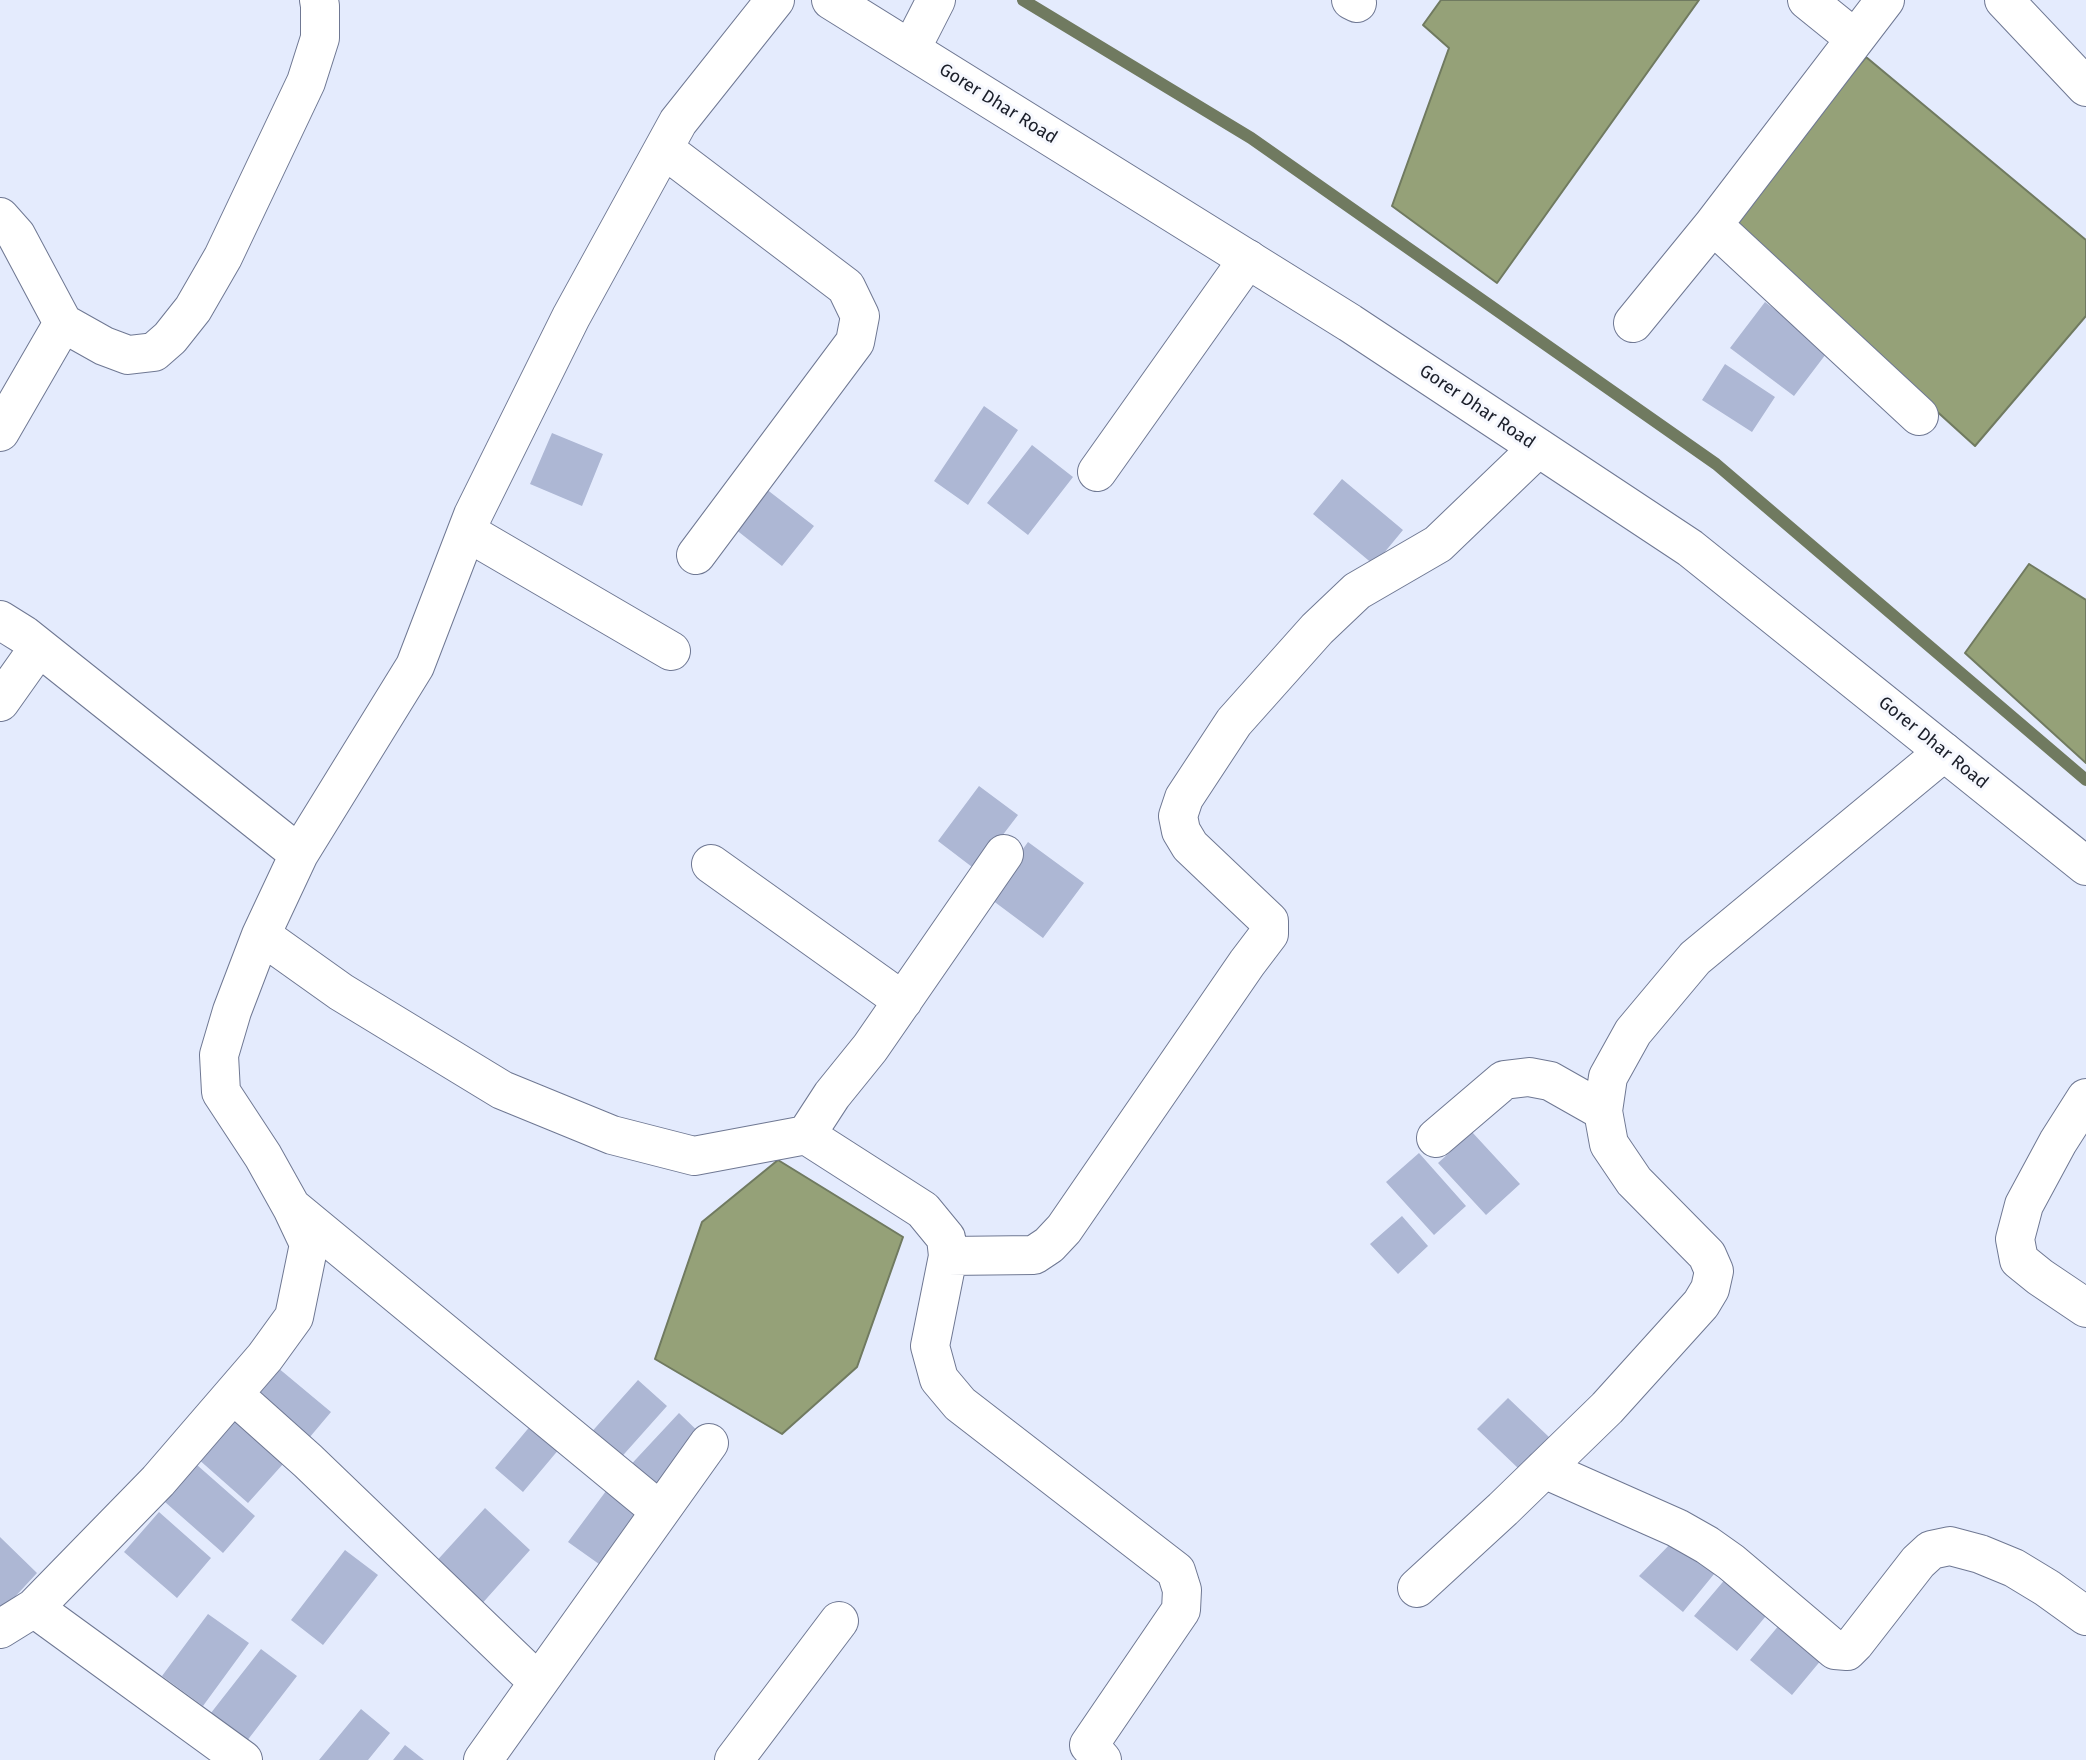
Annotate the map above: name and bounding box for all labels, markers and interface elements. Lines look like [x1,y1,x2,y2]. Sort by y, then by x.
street label: Gorer Dhar Road [935,59,1061,149]
street label: Gorer Dhar Road [1415,360,1539,454]
street label: Gorer Dhar Road [1874,692,1992,794]

